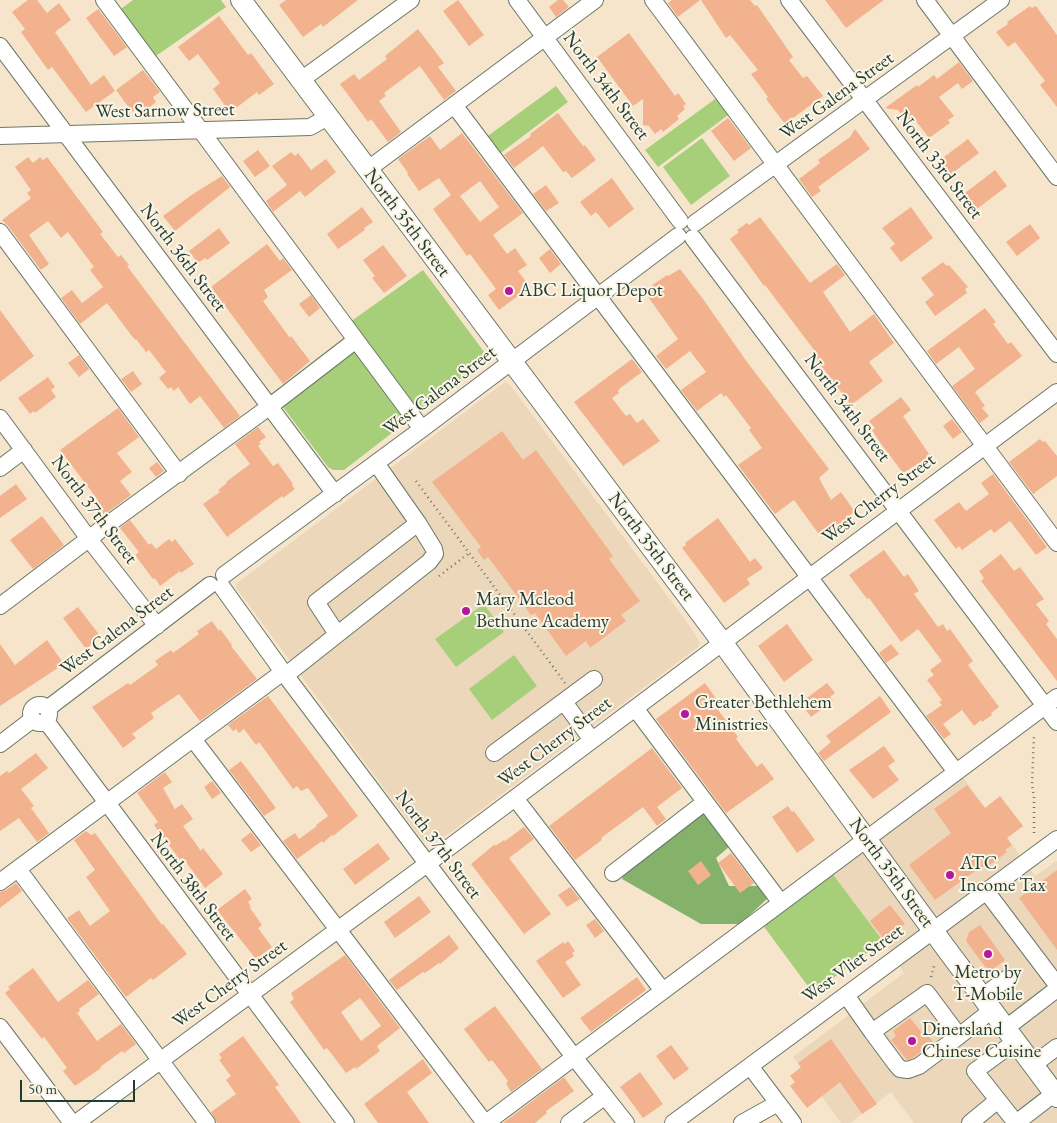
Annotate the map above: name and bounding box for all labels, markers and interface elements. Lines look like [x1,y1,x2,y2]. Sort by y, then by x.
street label: North 34th Street [558,27,654,145]
street label: West Galena Street [776,47,898,145]
street label: West Sarnow Street [95,98,235,124]
street label: North 33rd Street [891,106,987,224]
street label: North 35th Street [359,164,455,282]
street label: North 36th Street [135,199,231,317]
place label: ABC Liquor Depot [519,280,663,302]
marker: ABC Liquor Depot [503,285,515,297]
street label: West Galena Street [379,341,501,441]
street label: North 34th Street [799,349,895,467]
street label: West Cherry Street [818,449,940,549]
street label: North 37th Street [46,451,142,569]
street label: North 35th Street [603,488,699,606]
street label: West Galena Street [56,581,178,681]
place label: Mary Mcleod Bethune Academy [476,589,609,633]
marker: Mary Mcleod Bethune Academy [460,605,472,617]
street label: West Cherry Street [494,692,616,792]
place label: Greater Bethlehem Ministries [695,692,832,736]
marker: Greater Bethlehem Ministries [679,708,691,720]
street label: North 37th Street [390,786,486,904]
street label: North 35th Street [844,814,938,932]
street label: North 38th Street [145,828,241,946]
place label: ATC Income Tax [960,853,1046,897]
marker: ATC Income Tax [944,869,956,881]
street label: West Vliet Street [798,920,908,1008]
street label: West Cherry Street [168,935,292,1033]
marker: Metro by T-Mobile [982,948,994,960]
place label: Metro by T-Mobile [953,962,1023,1006]
place label: Dinersland Chinese Cuisine [922,1019,1041,1063]
marker: Dinersland Chinese Cuisine [906,1035,918,1047]
scale bar [22,1070,138,1102]
text: 50 m [28,1079,57,1098]

